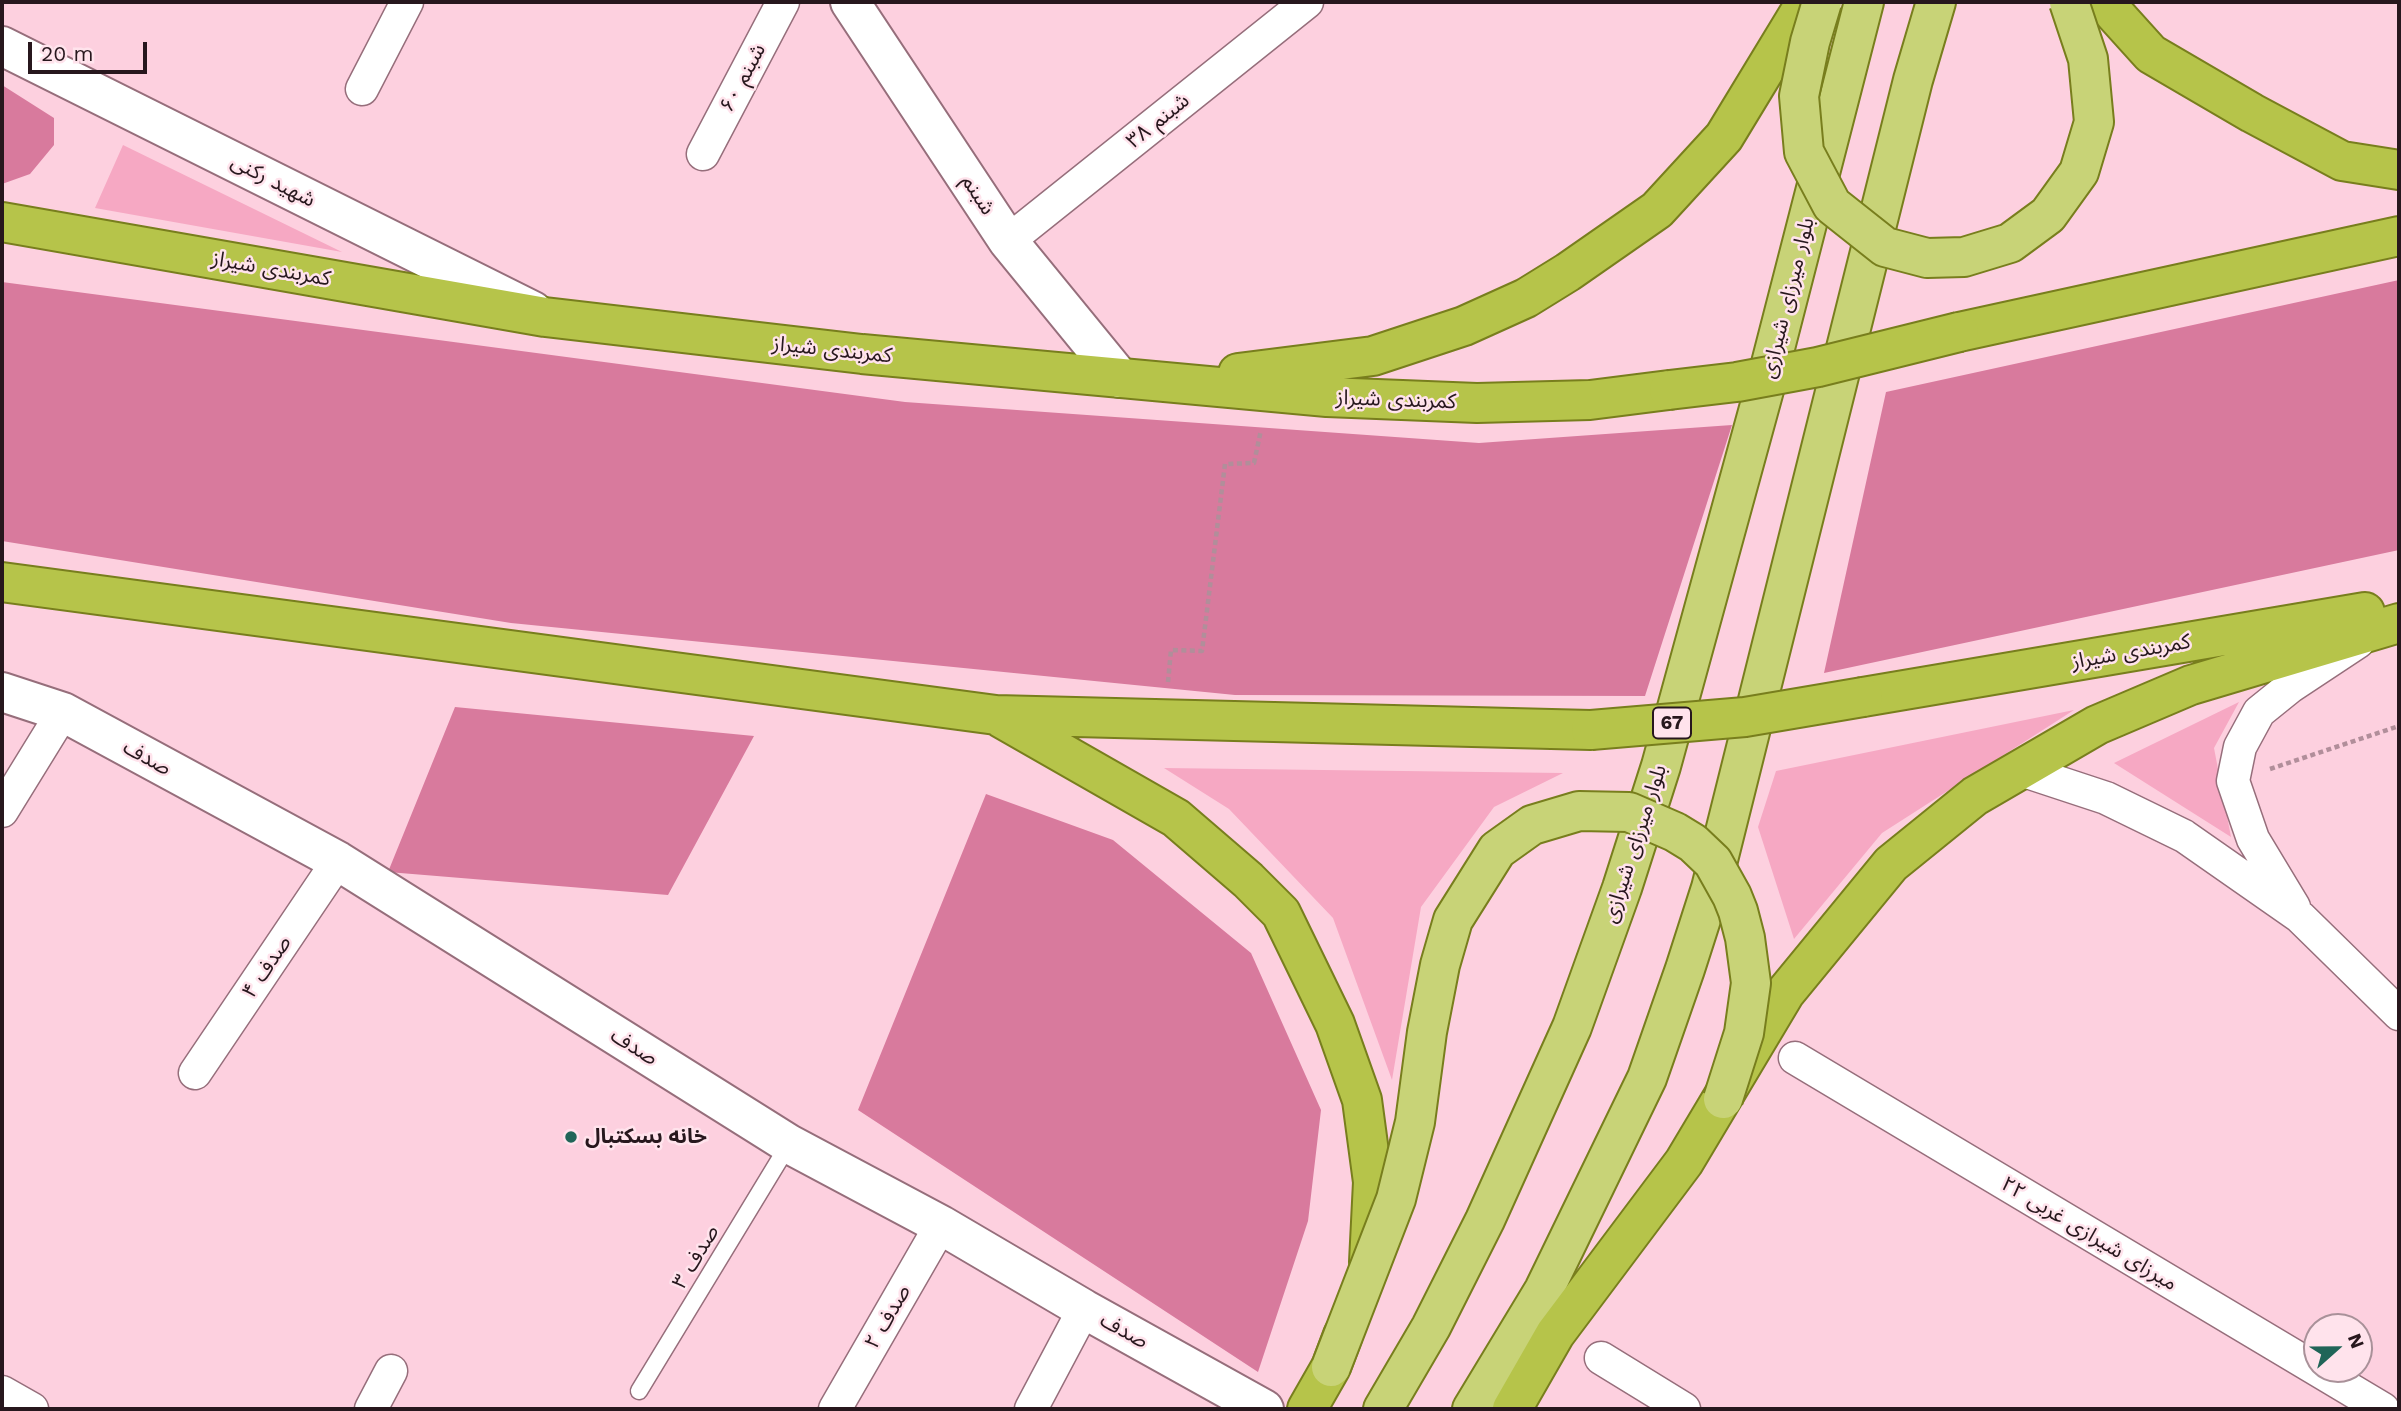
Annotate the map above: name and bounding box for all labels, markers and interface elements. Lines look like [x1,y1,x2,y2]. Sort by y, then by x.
scale bar [32,28,150,72]
street label: ۶۰ شبنم [715,39,771,117]
text: 20 m [41,41,93,66]
street label: شبنم ۳۸ [1121,88,1195,154]
street label: شهید رکنی [227,149,319,213]
street label: شبنم [956,170,1000,220]
street label: بلوار میرزای شیرازی [1756,215,1820,381]
street label: کمربندی شیراز [210,246,332,292]
street label: کمربندی شیراز [771,331,893,369]
street label: کمربندی شیراز [1335,385,1457,415]
street label: کمربندی شیراز [2070,629,2192,675]
road number: 67 [1653,708,1691,738]
street label: صدف [119,735,175,781]
street label: بلوار میرزای شیرازی [1598,762,1672,926]
street label: ۴ صدف [237,931,297,1003]
street label: صدف [606,1023,662,1071]
place label: خانه بسکتبال [585,1124,707,1150]
marker: خانه بسکتبال [563,1129,579,1145]
street label: ۲۲ میرزای شیرازی غربی [1996,1171,2182,1297]
street label: صدف ۳ [667,1221,725,1293]
street label: ۲ صدف [860,1280,916,1354]
street label: صدف [1096,1308,1152,1354]
north arrow [2303,1313,2373,1383]
text: N [2343,1330,2369,1352]

